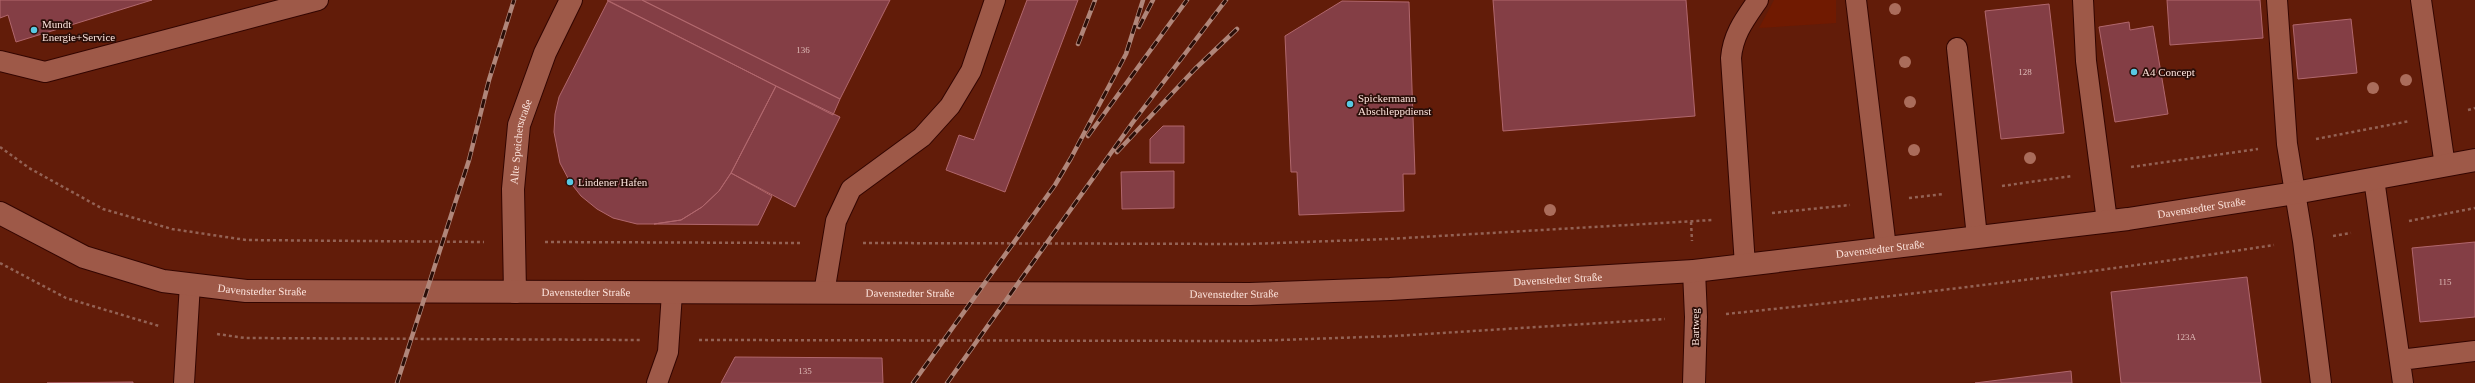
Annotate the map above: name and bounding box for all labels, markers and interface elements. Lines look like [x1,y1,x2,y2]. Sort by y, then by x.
place label: Mundt Energie+Service [42,18,115,43]
marker: Mundt Energie+Service [29,25,39,35]
house number: 136 [796,45,810,55]
place label: A4 Concept [2142,66,2195,78]
house number: 128 [2018,67,2032,77]
marker: A4 Concept [2129,67,2139,77]
place label: Spickermann Abschleppdienst [1358,92,1431,117]
street label: Alte Speicherstraße [507,97,534,185]
marker: Spickermann Abschleppdienst [1345,99,1355,109]
place label: Lindener Hafen [578,176,648,188]
marker: Lindener Hafen [565,177,575,187]
street label: Davenstedter Straße [2157,195,2246,220]
street label: Davenstedter Straße [1835,238,1925,260]
street label: Davenstedter Straße [1513,270,1602,288]
house number: 115 [2438,277,2452,287]
street label: Davenstedter Straße [217,282,307,297]
street label: Davenstedter Straße [541,286,631,298]
street label: Davenstedter Straße [865,287,955,299]
street label: Davenstedter Straße [1189,287,1279,300]
street label: Bartweg [1689,308,1701,346]
house number: 123A [2176,332,2197,342]
house number: 135 [798,366,812,376]

